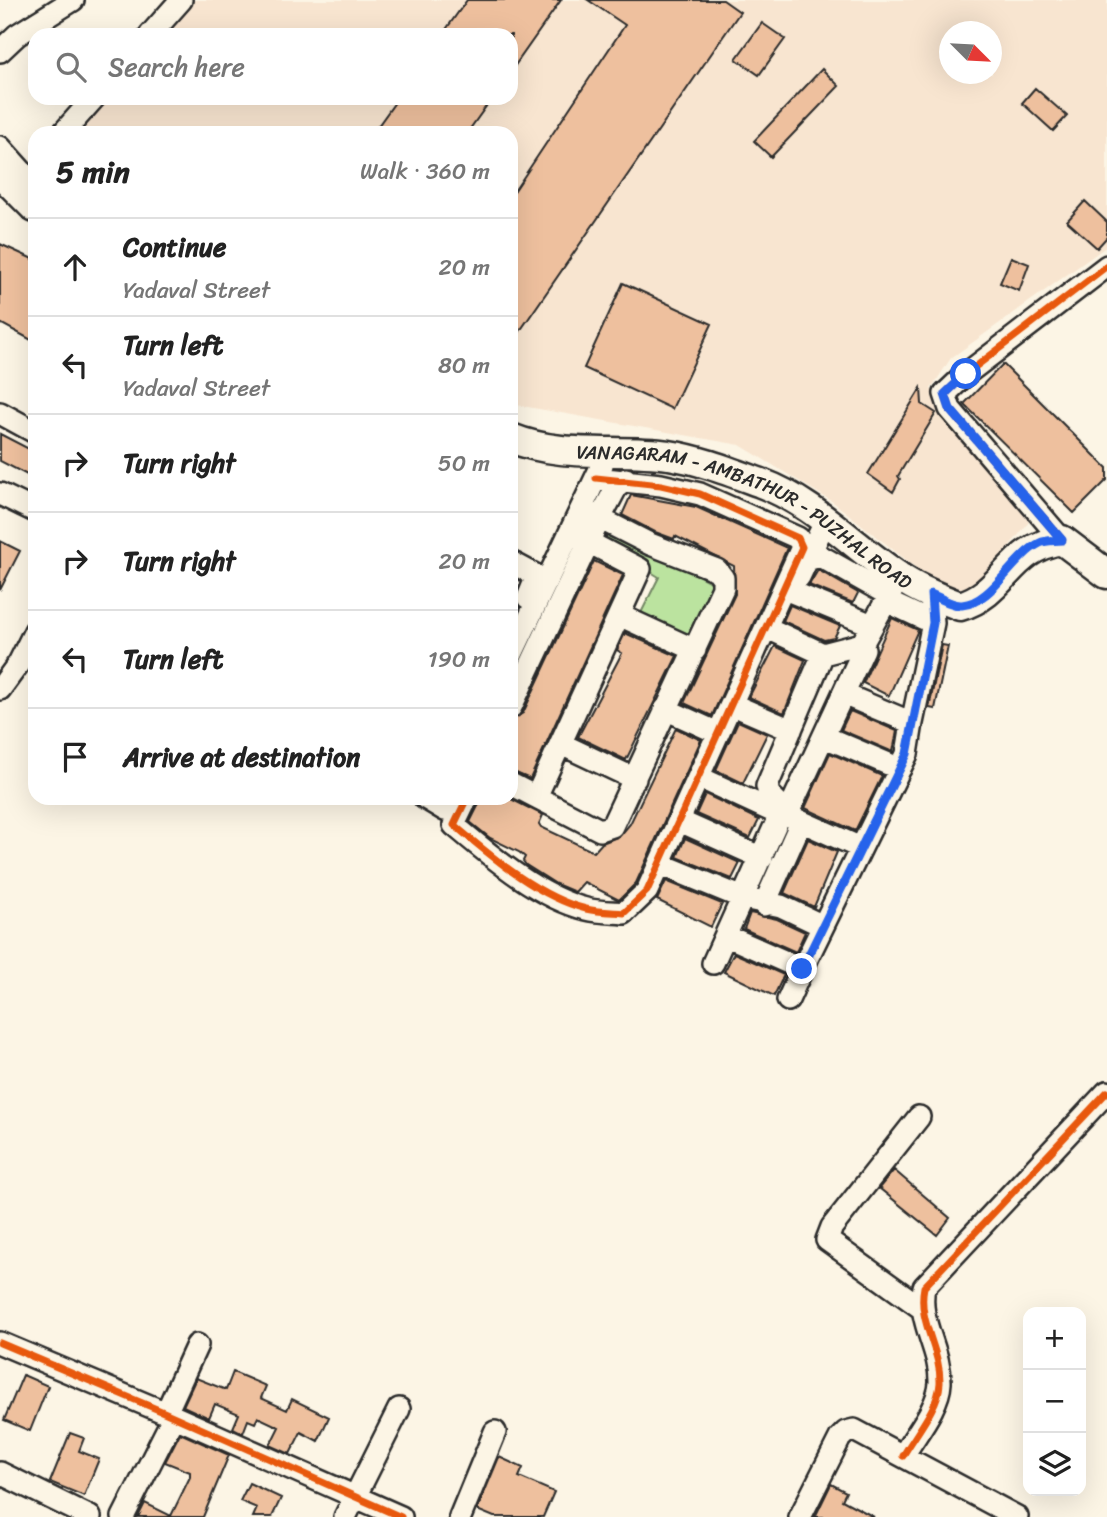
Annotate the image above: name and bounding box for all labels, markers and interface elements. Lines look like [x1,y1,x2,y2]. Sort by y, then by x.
north arrow [939,21,1002,84]
search box [28,28,518,105]
text: Search here [108,44,245,90]
icon: search [52,48,90,86]
text: 5 min [56,145,130,199]
text: Walk · 360 m [360,151,490,192]
text: Continue [123,224,226,270]
text: 20 m [439,247,490,288]
icon: ahead [56,248,94,286]
text: Yadaval Street [123,270,270,311]
text: Turn left [123,322,223,368]
text: 80 m [438,345,490,386]
icon: left [56,346,94,384]
route start [950,358,981,389]
text: Yadaval Street [123,368,270,409]
street label: VANAGARAM - AMBATHUR - PUZHAL ROAD [576,435,919,598]
text: Turn right [123,440,236,486]
text: 50 m [438,443,490,484]
icon: right [56,444,94,482]
text: Turn right [123,538,236,584]
text: 20 m [439,541,490,582]
icon: right [56,542,94,580]
text: Turn left [123,636,223,682]
text: 190 m [428,639,490,680]
icon: left [56,640,94,678]
text: Arrive at destination [123,734,360,780]
icon: arrive [56,738,94,776]
route end [786,953,817,984]
map controls [1023,1307,1086,1496]
button: + [1023,1307,1086,1370]
button: − [1023,1370,1086,1433]
button: layers [1023,1433,1086,1496]

